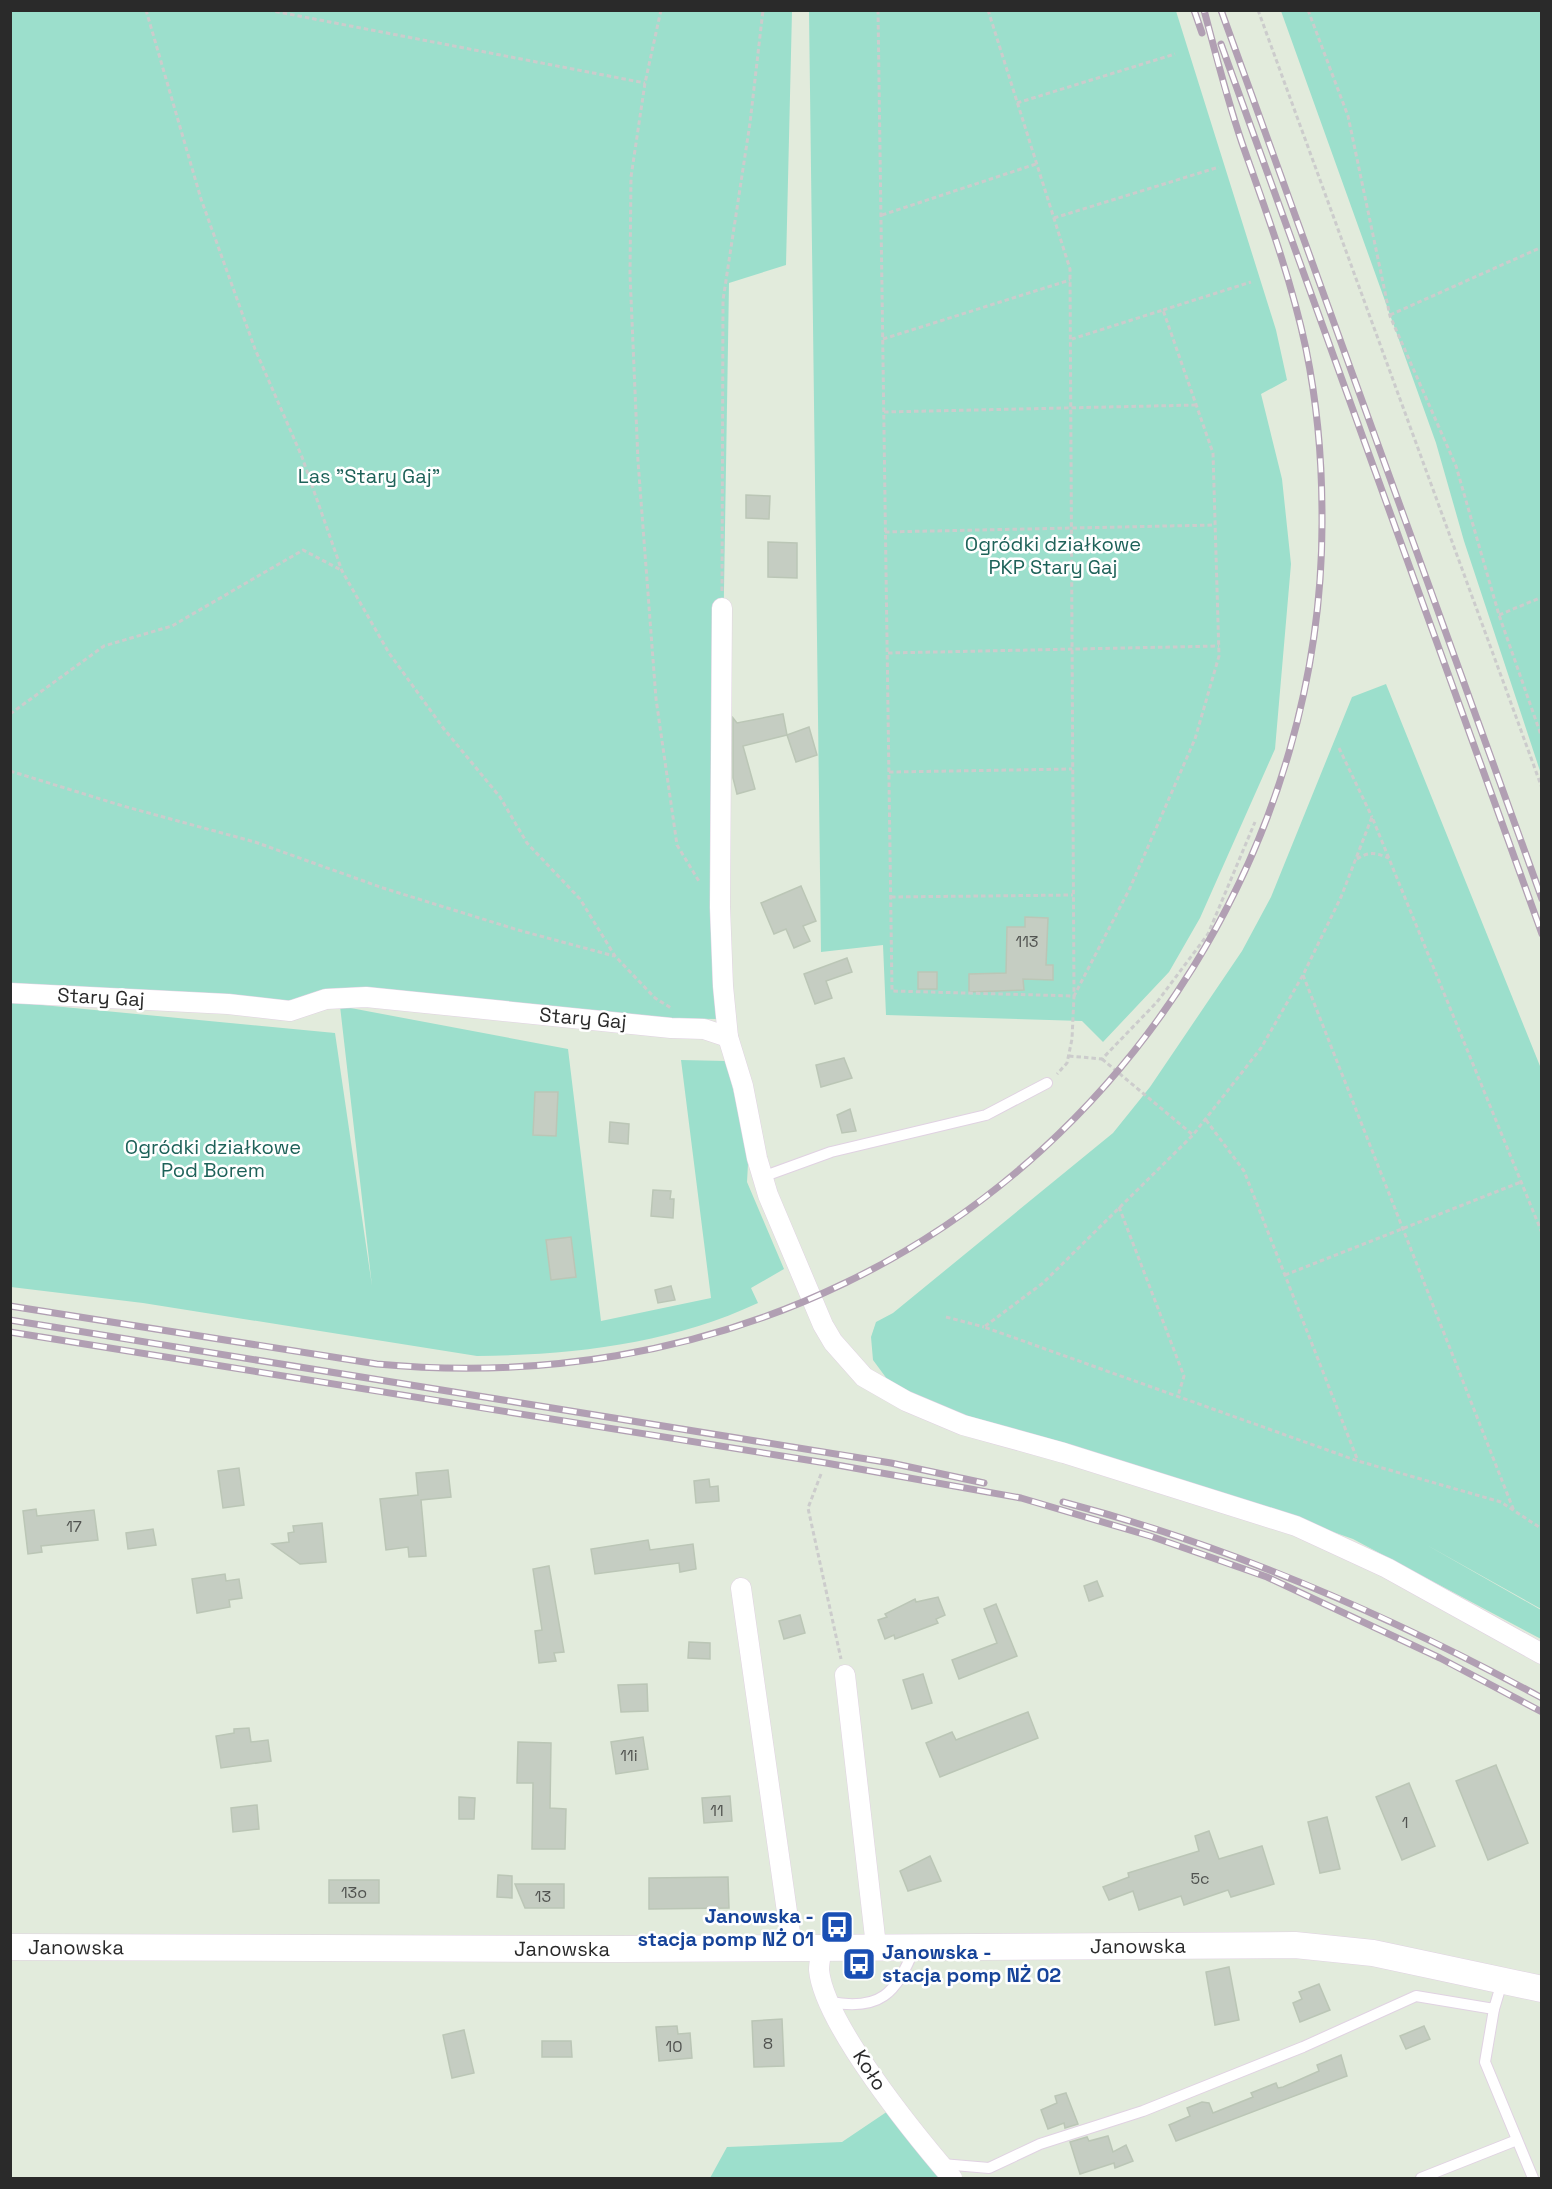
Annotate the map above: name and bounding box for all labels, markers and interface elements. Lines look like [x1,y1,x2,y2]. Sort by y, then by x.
park label: Las "Stary Gaj" [298,463,440,489]
park label: Ogródki działkowe PKP Stary Gaj [965,531,1141,580]
house number: 113 [1015,931,1039,952]
street label: Stary Gaj [57,982,145,1012]
street label: Stary Gaj [538,1001,628,1035]
park label: Ogródki działkowe Pod Borem [125,1134,301,1183]
house number: 17 [66,1516,82,1537]
house number: 11i [620,1745,638,1766]
house number: 11 [710,1800,724,1821]
house number: 1 [1402,1812,1408,1833]
house number: 5c [1190,1868,1210,1889]
house number: 13o [341,1882,367,1903]
house number: 13 [535,1886,551,1907]
place label: Janowska - stacja pomp NŻ 01 [638,1903,814,1952]
bus stop icon: Janowska - stacja pomp NŻ 01 [819,1909,855,1945]
street label: Janowska [1090,1933,1186,1959]
street label: Janowska [28,1934,124,1960]
street label: Janowska [514,1936,610,1962]
place label: Janowska - stacja pomp NŻ 02 [882,1939,1061,1988]
bus stop icon: Janowska - stacja pomp NŻ 02 [841,1946,877,1982]
house number: 8 [763,2033,773,2054]
house number: 10 [666,2036,682,2057]
street label: Koło [847,2045,893,2095]

